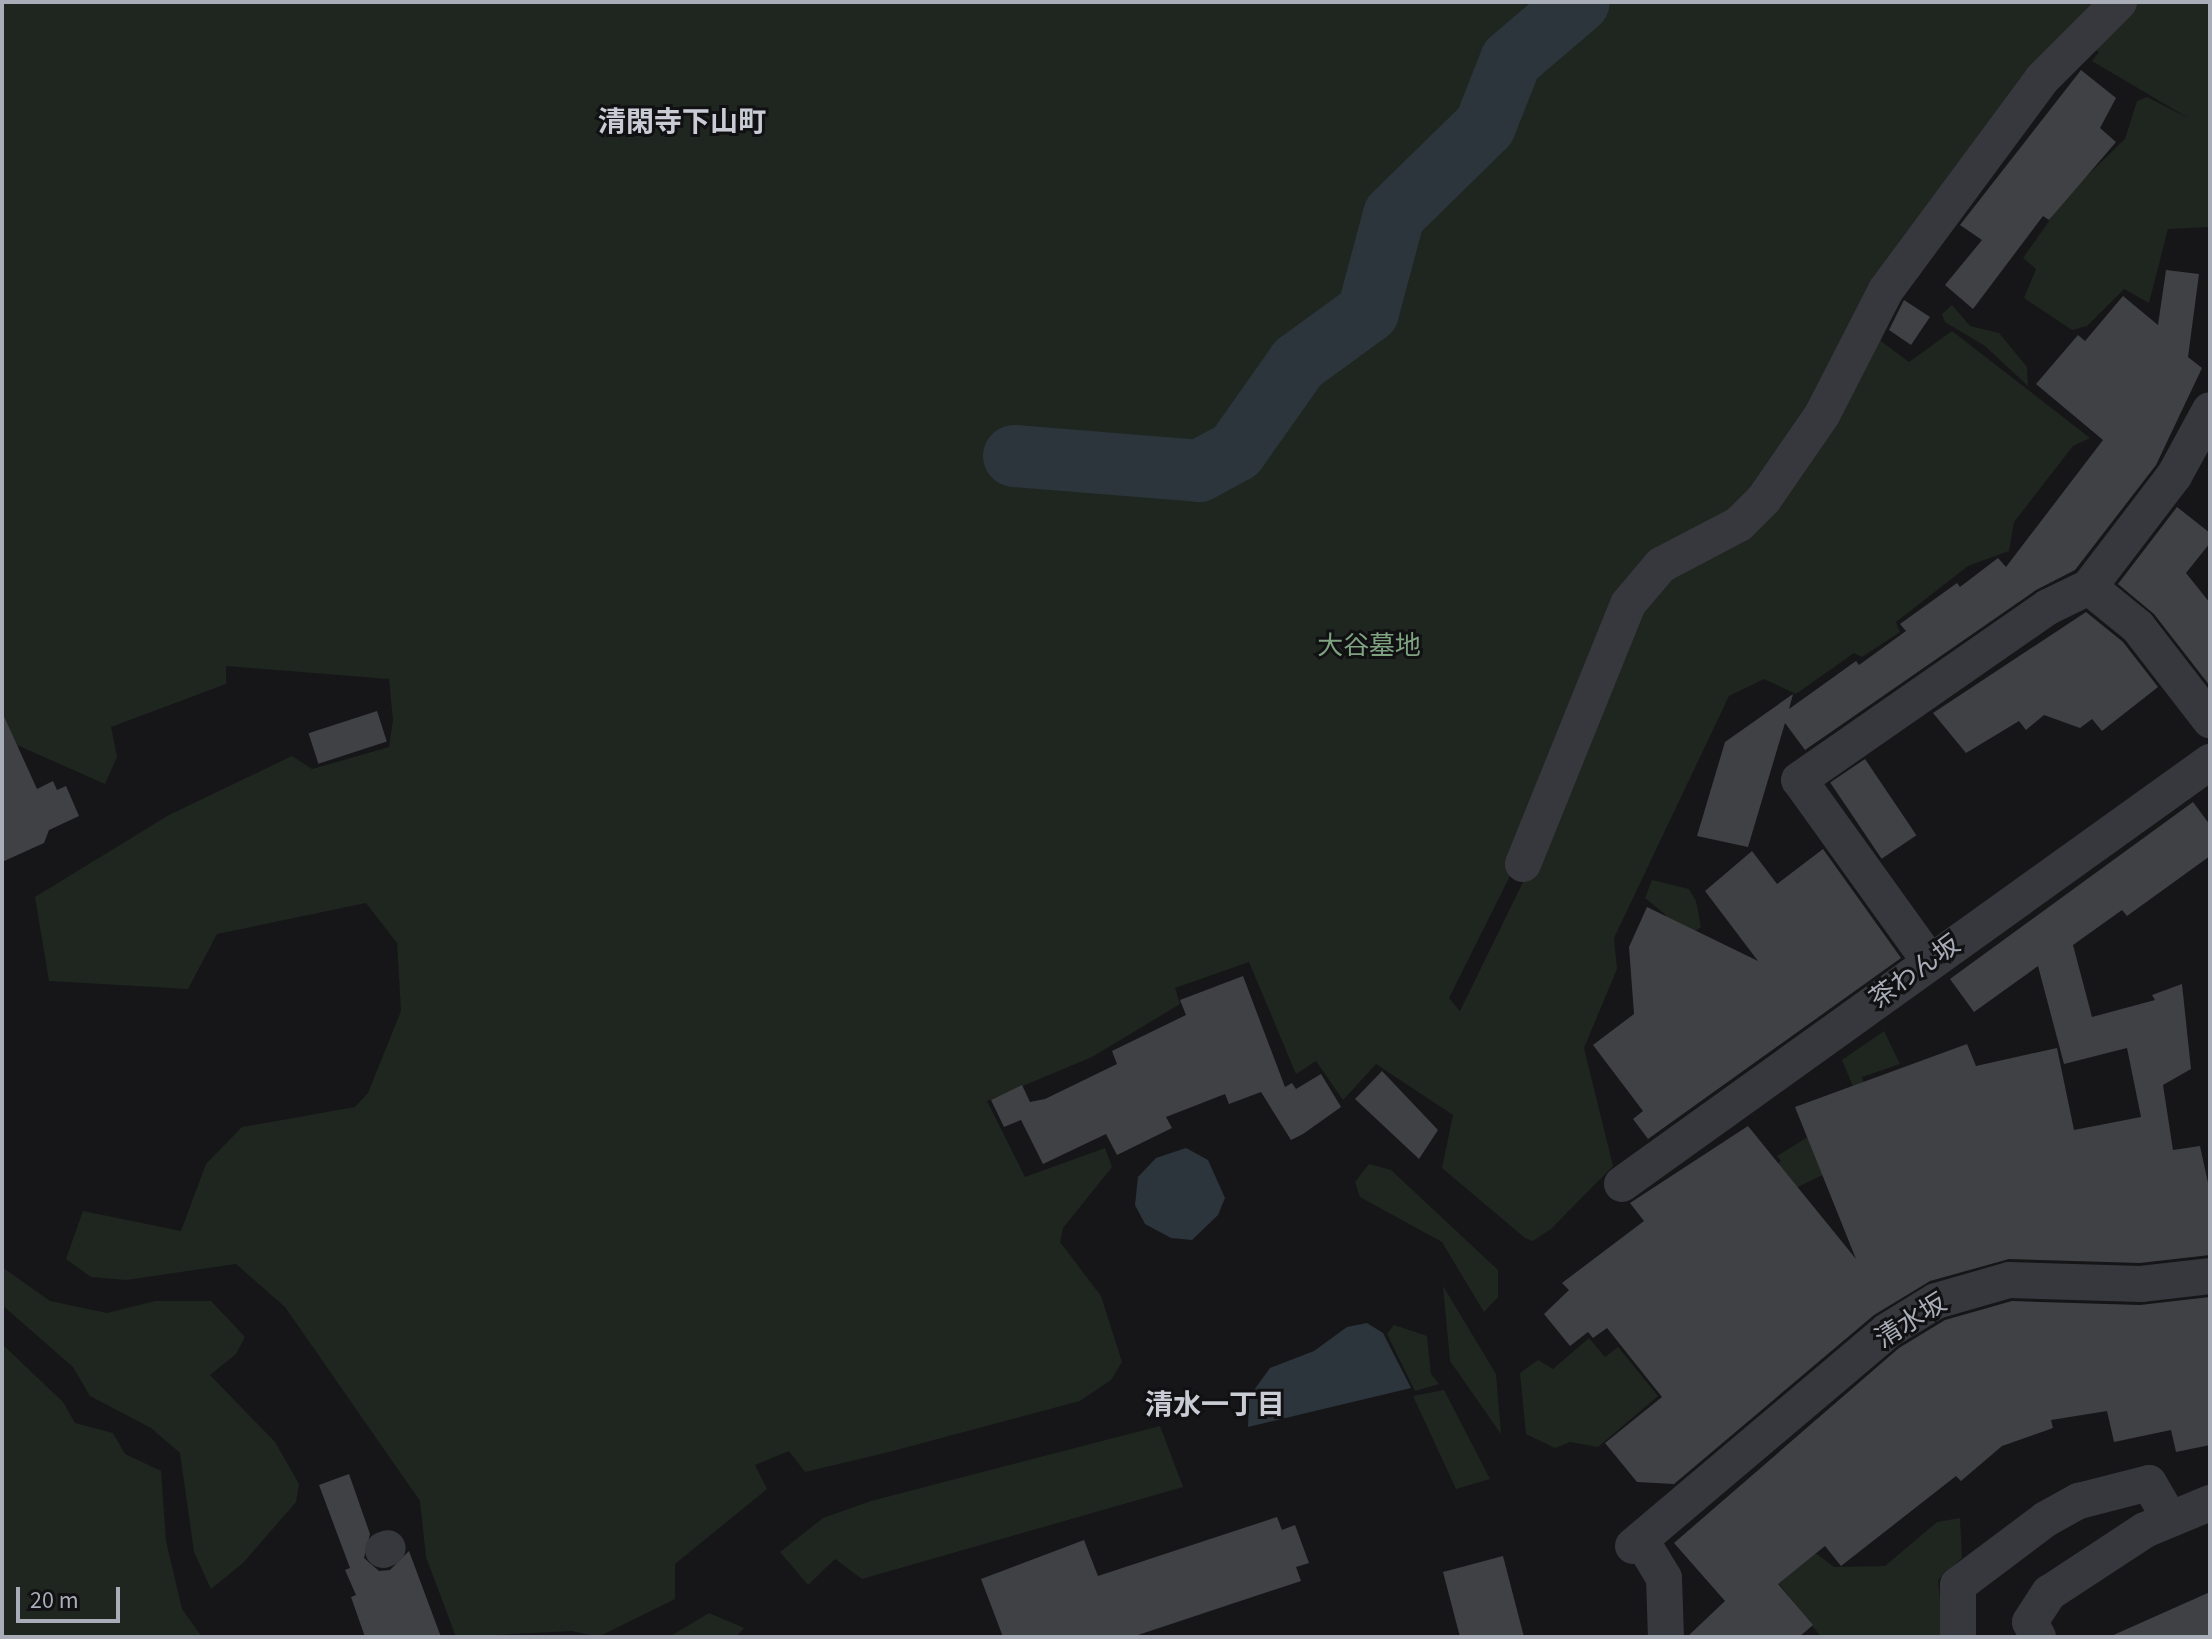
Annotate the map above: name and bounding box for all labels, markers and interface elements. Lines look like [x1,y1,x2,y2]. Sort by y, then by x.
district label: 清閑寺下山町 [598,105,766,139]
park label: 大谷墓地 [1317,630,1421,662]
street label: 茶わん坂 [1864,929,1966,1015]
street label: 清水坂 [1870,1287,1952,1355]
district label: 清水一丁目 [1145,1388,1285,1422]
scale bar [20,1571,124,1621]
text: 20 m [30,1583,79,1618]

